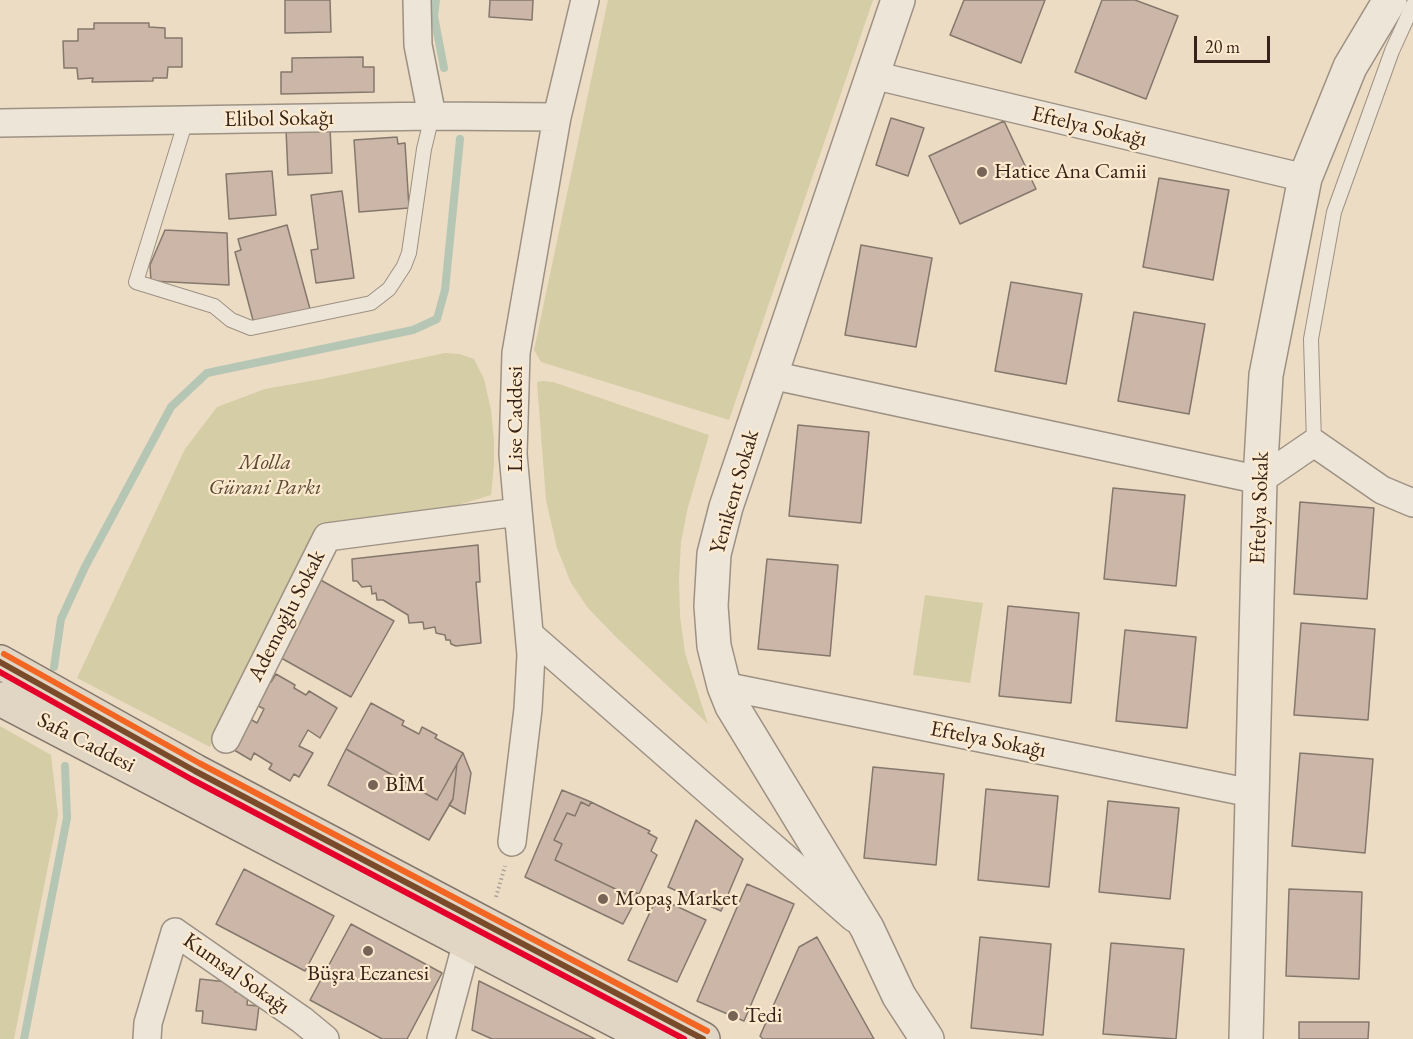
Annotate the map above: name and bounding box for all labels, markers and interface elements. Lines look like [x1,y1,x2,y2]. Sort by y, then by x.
scale bar [1197,24,1274,62]
text: 20 m [1205,35,1240,58]
street label: Eftelya Sokağı [1029,101,1149,153]
street label: Elibol Sokağı [224,105,334,133]
place label: Hatice Ana Camii [994,159,1147,185]
marker: Hatice Ana Camii [975,165,989,179]
street label: Lise Caddesi [503,366,529,472]
street label: Yenikent Sokak [705,427,765,557]
park label: Molla Gürani Parkı [209,450,321,502]
street label: Eftelya Sokak [1245,451,1275,565]
street label: Ademoğlu Sokak [243,546,331,686]
street label: Safa Caddesi [33,707,139,779]
street label: Eftelya Sokağı [928,716,1048,764]
place label: BİM [385,772,425,798]
marker: BİM [366,778,380,792]
place label: Mopaş Market [615,886,738,912]
marker: Mopaş Market [596,892,610,906]
street label: Kumsal Sokağı [178,928,294,1020]
marker: Büşra Eczanesi [361,944,375,958]
place label: Büşra Eczanesi [307,961,429,987]
place label: Tedi [745,1003,782,1029]
marker: Tedi [726,1009,740,1023]

